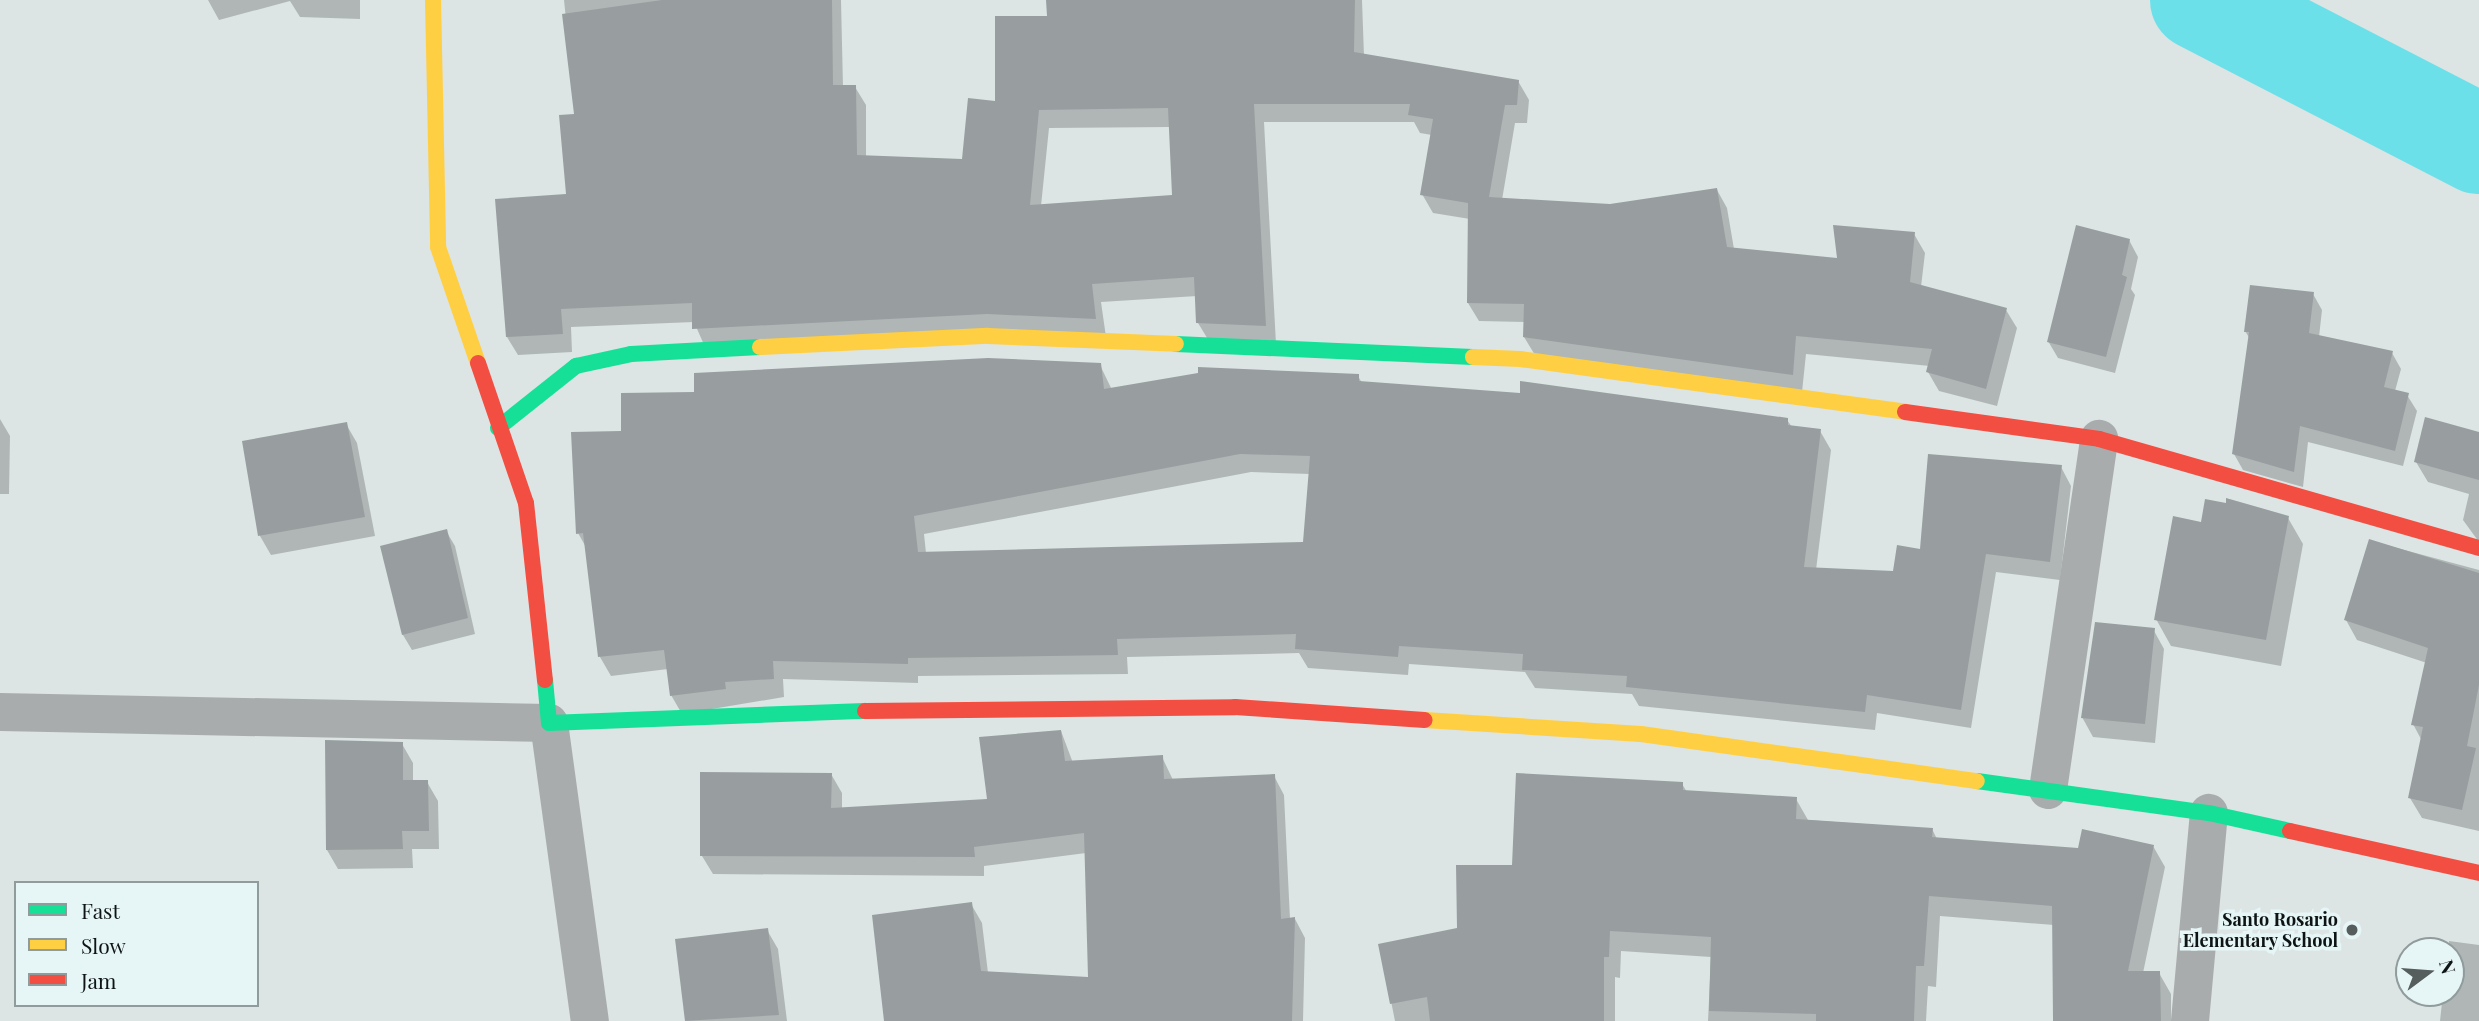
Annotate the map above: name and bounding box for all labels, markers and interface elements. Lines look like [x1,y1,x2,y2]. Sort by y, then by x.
legend [14,881,259,1007]
text: Fast [81,896,120,924]
place label: Santo Rosario Elementary School [2182,909,2338,951]
marker: Santo Rosario Elementary School [2344,922,2360,938]
text: Slow [81,931,126,959]
north arrow [2395,937,2465,1007]
text: N [2434,957,2463,977]
text: Jam [81,966,117,994]

